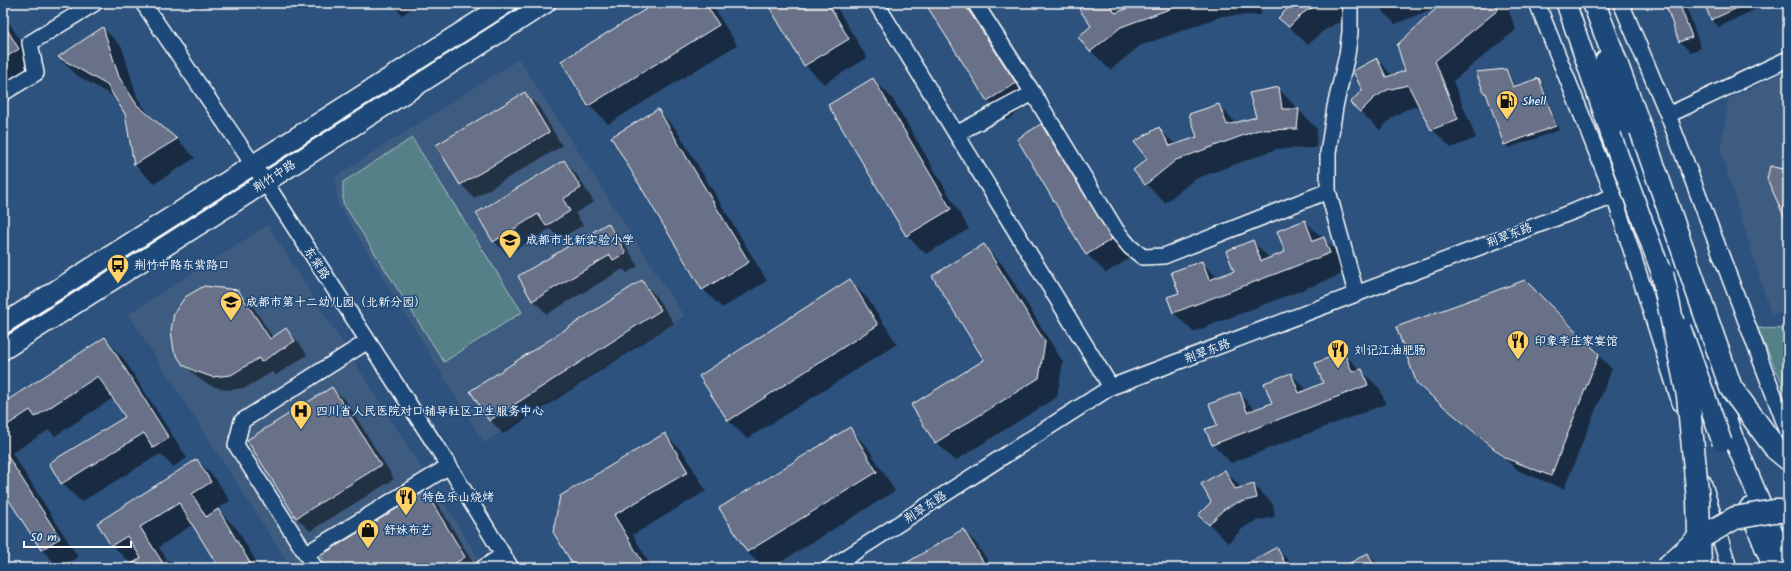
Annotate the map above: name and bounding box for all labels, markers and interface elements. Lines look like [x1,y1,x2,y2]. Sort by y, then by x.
fuel station icon: Shell [1494,88,1520,121]
place label: Shell [1522,92,1546,111]
street label: 荆竹中路 [249,155,300,197]
street label: 荆翠东路 [1483,218,1535,253]
school or university icon: 成都市北新实验小学 [497,227,523,260]
place label: 成都市北新实验小学 [526,231,634,250]
street label: 东紫路 [299,243,334,284]
bus stop icon: 荆竹中路东紫路口 [105,252,131,285]
place label: 荆竹中路东紫路口 [134,256,230,275]
school or university icon: 成都市第十二幼儿园（北新分园） [218,289,244,322]
place label: 成都市第十二幼儿园（北新分园） [246,293,426,312]
restaurant icon: 印象李庄家宴馆 [1505,328,1531,361]
place label: 印象李庄家宴馆 [1534,332,1618,351]
street label: 荆翠东路 [1181,334,1233,369]
restaurant icon: 刘记江油肥肠 [1325,337,1351,370]
place label: 刘记江油肥肠 [1354,341,1426,360]
hospital icon: 四川省人民医院对口辅导社区卫生服务中心 [288,398,314,431]
place label: 四川省人民医院对口辅导社区卫生服务中心 [316,402,544,421]
restaurant icon: 特色乐山烧烤 [393,484,419,517]
street label: 荆翠东路 [900,486,951,528]
place label: 特色乐山烧烤 [422,488,494,507]
shop icon: 舒妹布艺 [355,517,381,550]
place label: 舒妹布艺 [384,521,432,540]
scale bar [24,523,131,549]
text: 50 m [30,528,57,547]

